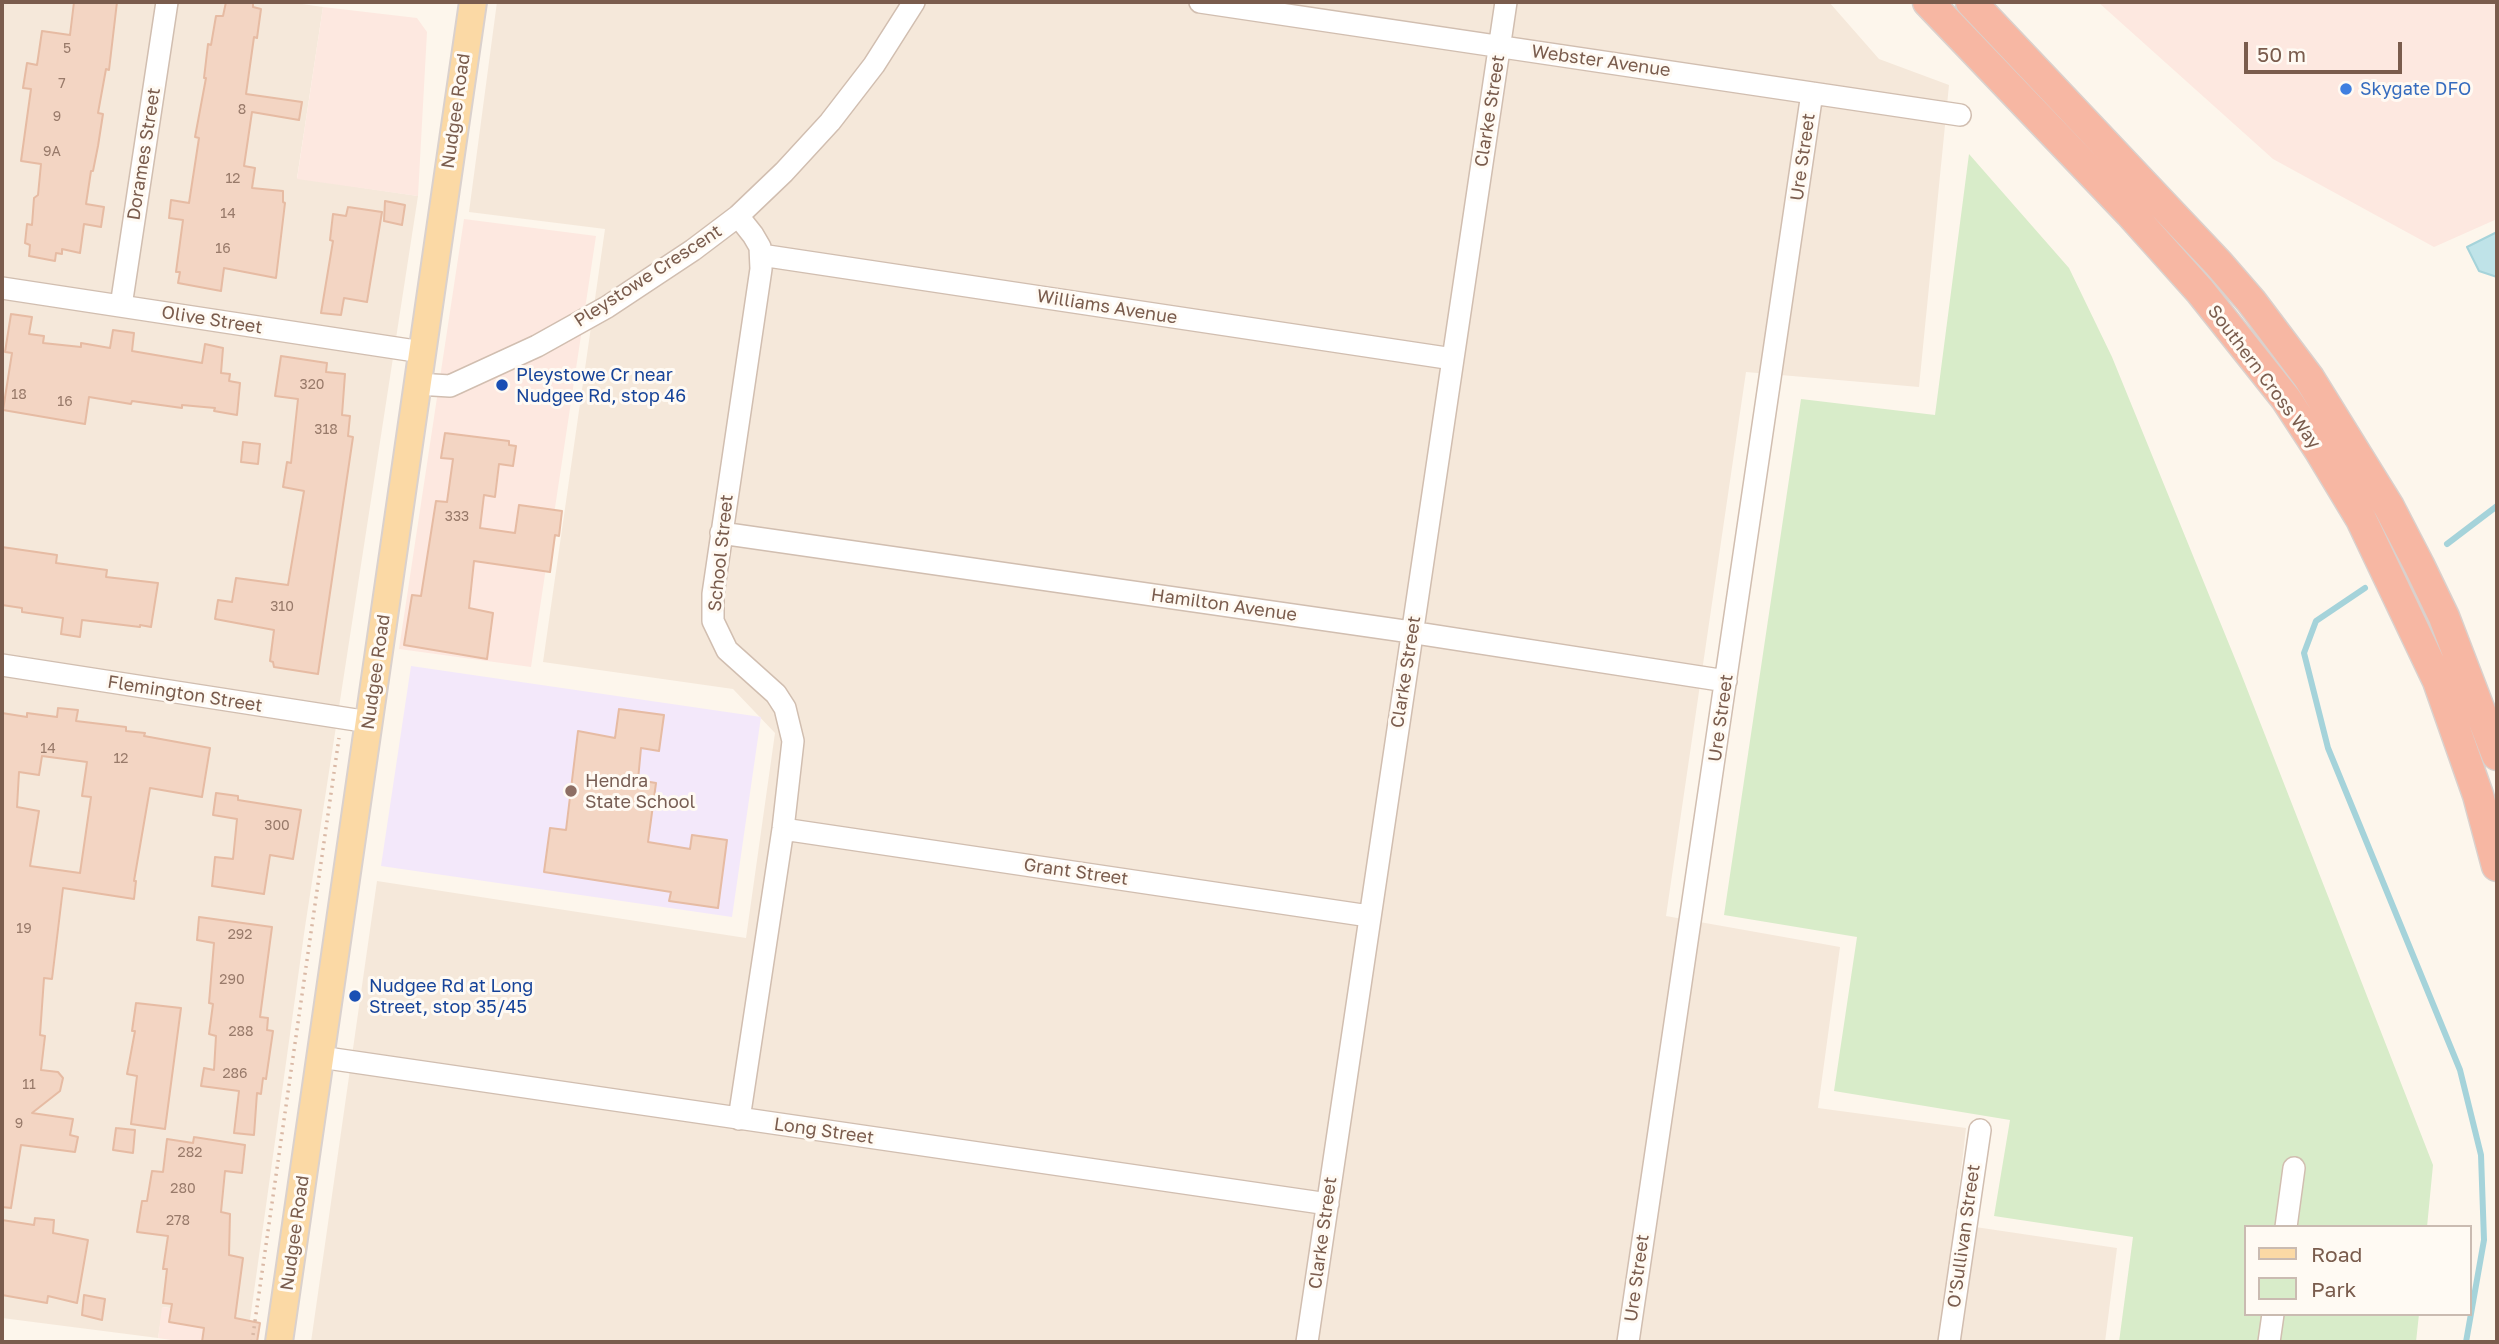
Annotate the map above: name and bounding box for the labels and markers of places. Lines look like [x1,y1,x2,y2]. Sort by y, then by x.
place label: Skygate DFO [2360,78,2471,100]
marker: Skygate DFO [2338,81,2354,97]
place label: Pleystowe Cr near Nudgee Rd, stop 46 [516,364,686,406]
marker: Pleystowe Cr near Nudgee Rd, stop 46 [494,377,510,393]
place label: Hendra State School [585,770,695,812]
marker: Hendra State School [563,783,579,799]
place label: Nudgee Rd at Long Street, stop 35/45 [369,975,533,1018]
marker: Nudgee Rd at Long Street, stop 35/45 [347,988,363,1004]

